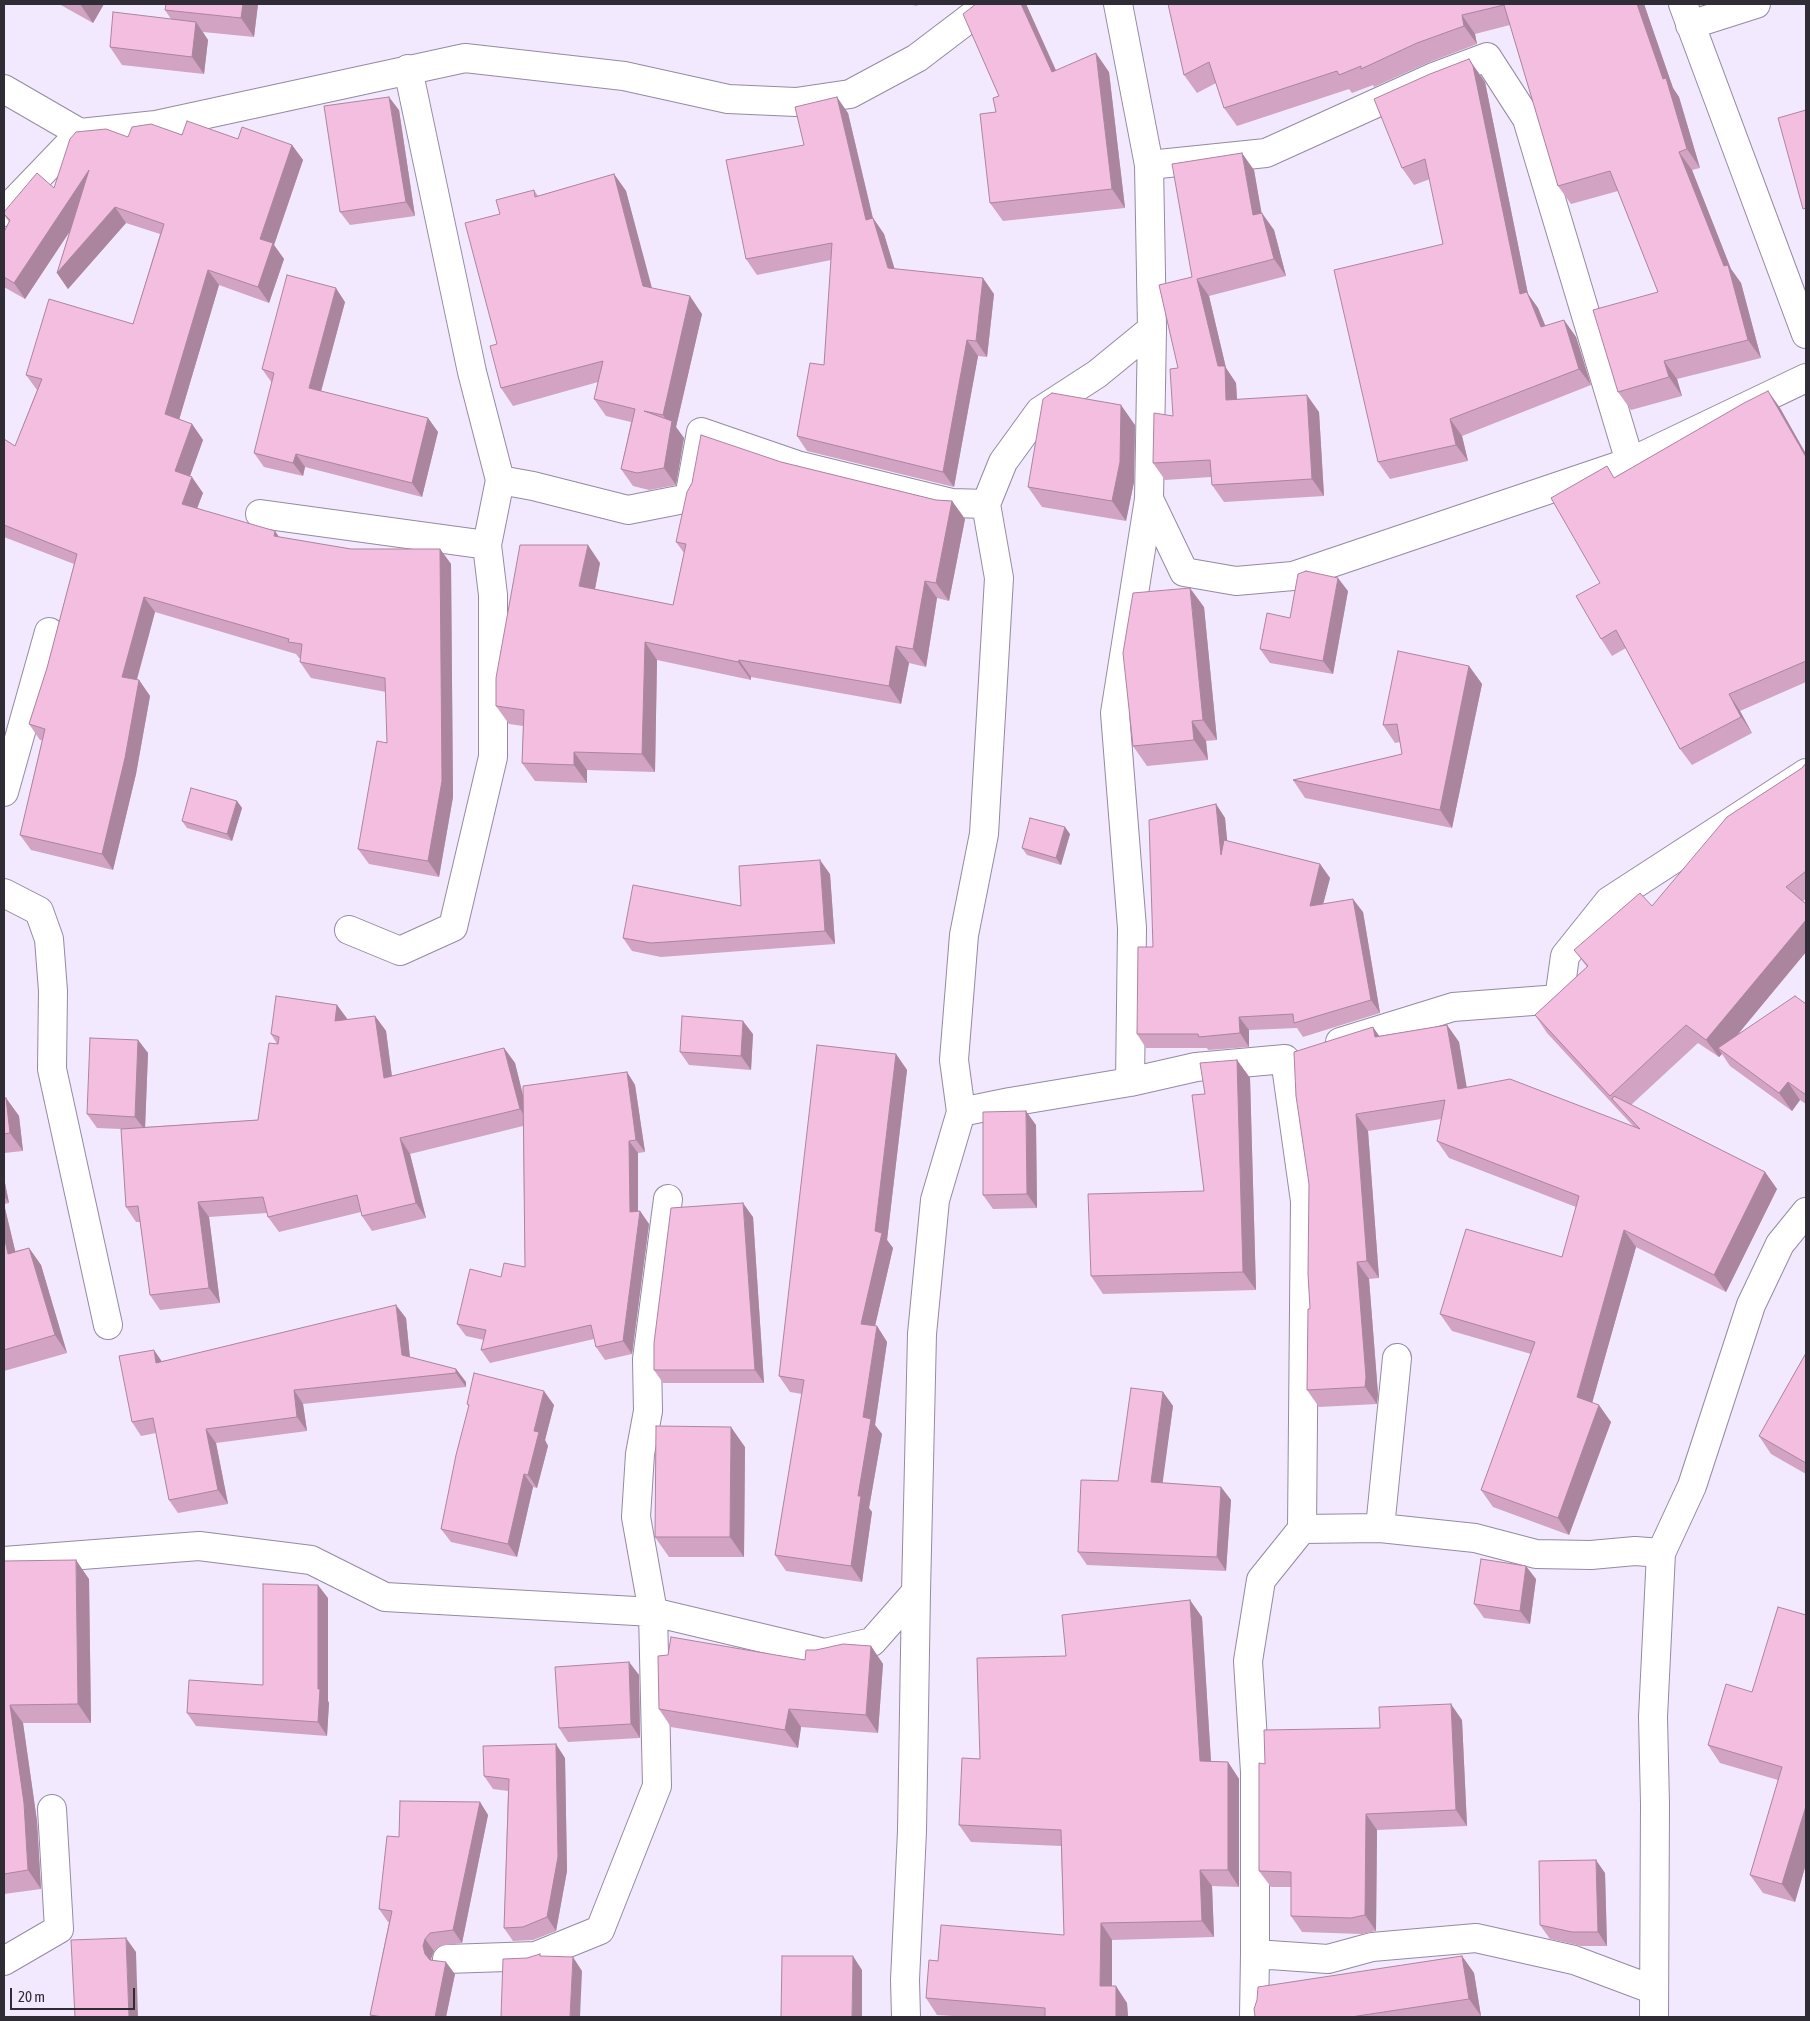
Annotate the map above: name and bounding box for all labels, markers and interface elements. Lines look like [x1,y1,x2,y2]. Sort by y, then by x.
scale bar [12,1978,138,2010]
text: 20 m [18,1988,45,2005]

